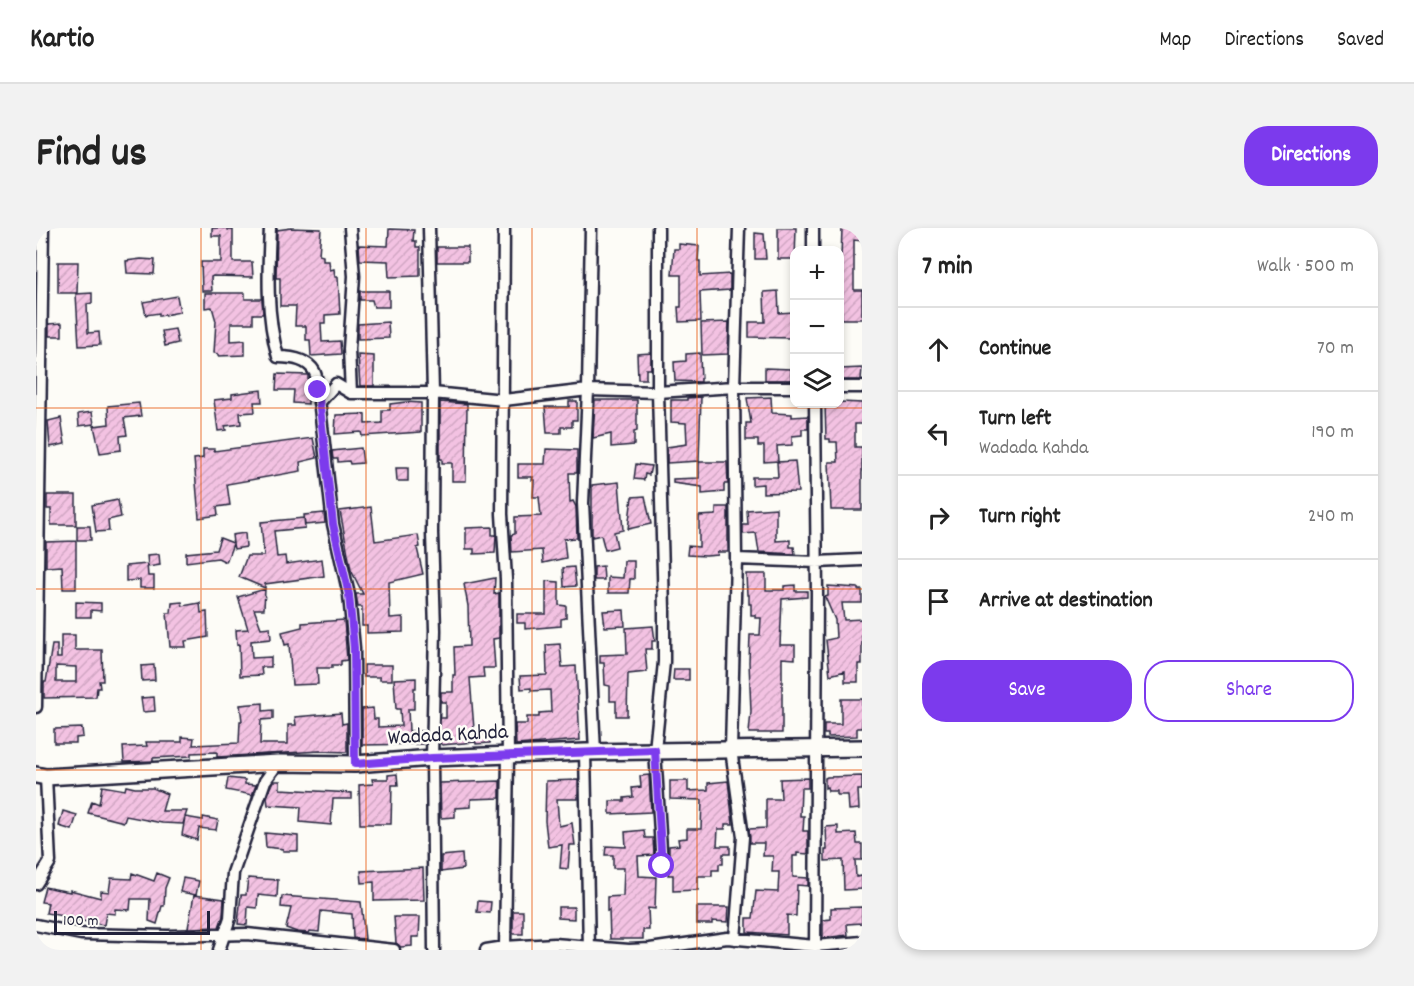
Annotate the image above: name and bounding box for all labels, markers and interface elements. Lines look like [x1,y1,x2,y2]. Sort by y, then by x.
text: Kartio [30,21,94,61]
text: Map [1160,26,1191,56]
text: Directions [1224,26,1304,56]
text: Saved [1337,26,1384,56]
text: Find us [36,126,147,186]
button: Directions [1244,126,1378,186]
map controls [790,246,844,408]
button: + [790,246,844,300]
text: 7 min [922,249,973,286]
text: Walk · 500 m [1257,253,1354,281]
button: − [790,300,844,354]
icon: ahead [922,333,955,366]
text: Continue [979,334,1051,365]
text: 70 m [1317,335,1354,363]
button: layers [790,354,844,408]
route end [304,376,330,402]
text: Turn left [979,404,1051,435]
icon: left [922,417,955,450]
text: 190 m [1311,419,1354,447]
text: Wadada Kahda [979,435,1089,463]
icon: right [922,501,955,534]
text: Turn right [979,502,1061,533]
text: 240 m [1308,503,1354,531]
icon: arrive [922,585,955,618]
text: Arrive at destination [979,586,1153,617]
button: Save [922,660,1132,722]
button: Share [1144,660,1354,722]
street label: Wadada Kahda [387,717,510,755]
route start [648,852,674,878]
scale bar [54,908,210,936]
text: 100 m [63,910,99,933]

